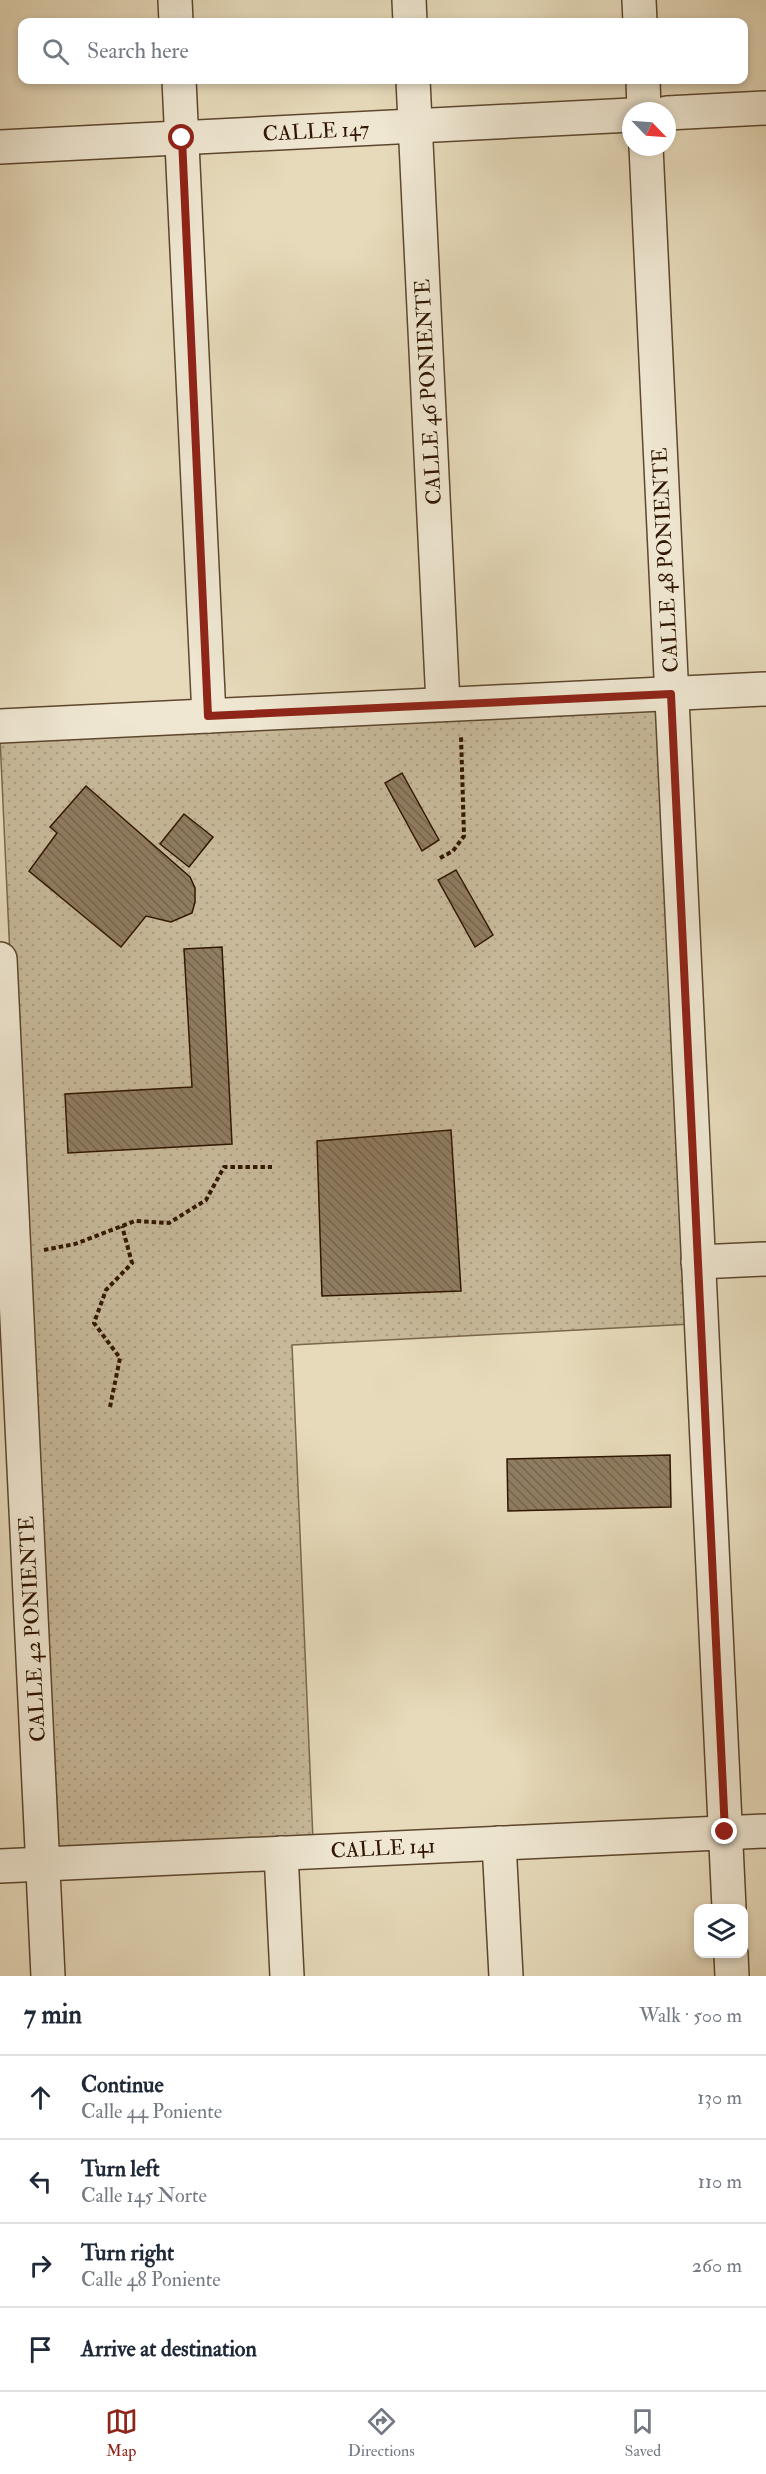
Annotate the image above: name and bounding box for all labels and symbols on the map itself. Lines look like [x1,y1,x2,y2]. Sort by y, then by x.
north arrow [622,102,676,156]
street label: CALLE 147 [262,115,370,148]
route start [168,124,194,150]
street label: CALLE 46 PONIENTE [409,278,448,506]
street label: CALLE 48 PONIENTE [646,447,685,673]
street label: CALLE 42 PONIENTE [13,1515,52,1743]
route end [711,1818,737,1844]
street label: CALLE 141 [330,1832,436,1865]

